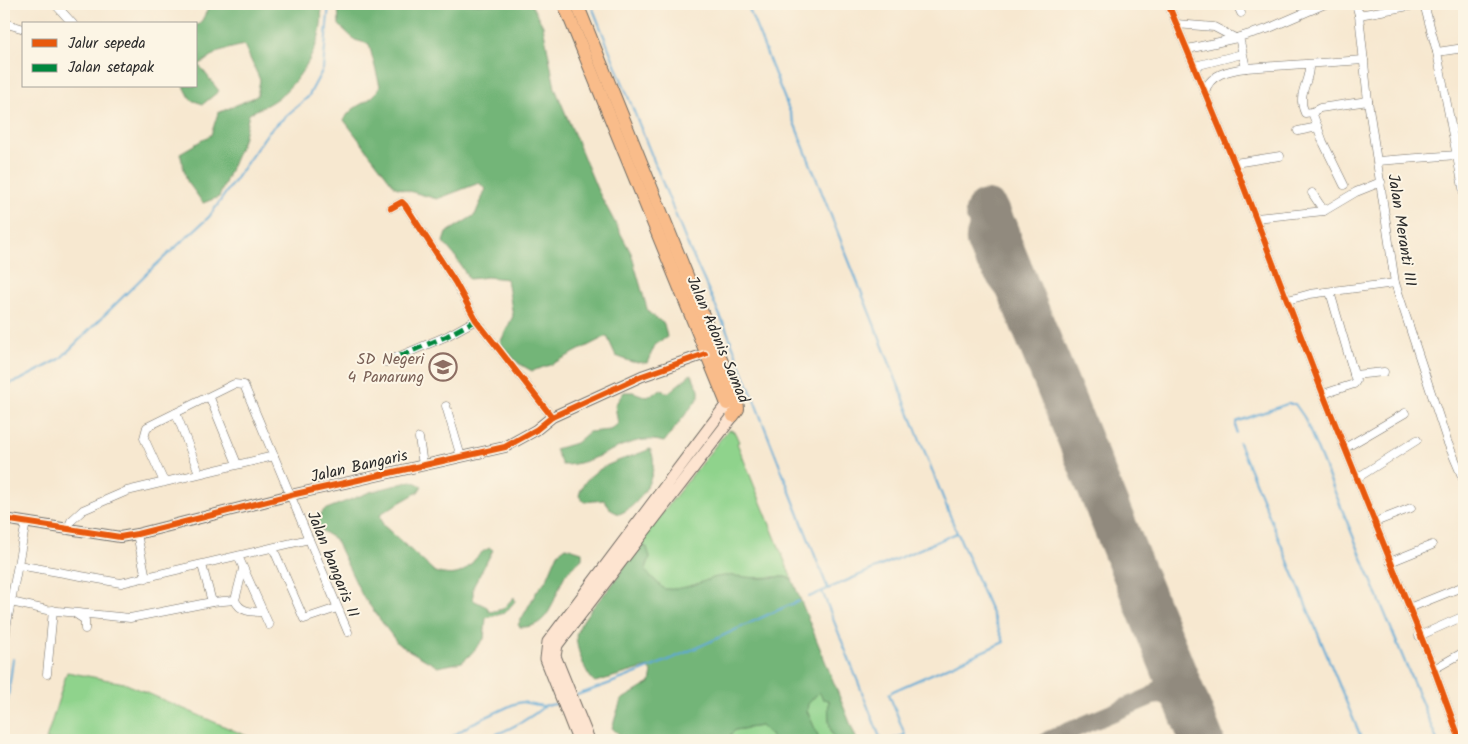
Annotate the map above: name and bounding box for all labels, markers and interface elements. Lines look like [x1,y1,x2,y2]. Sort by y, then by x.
legend [22,22,198,88]
text: Jalur sepeda [68,32,146,56]
text: Jalan setapak [68,56,155,80]
street label: Jalan Meranti III [1380,172,1423,288]
street label: Jalan Adonis Samad [680,272,756,408]
place label: SD Negeri 4 Panarung [347,347,425,390]
school or university icon: SD Negeri 4 Panarung [428,352,458,382]
street label: Jalan Bangaris [308,443,410,490]
street label: Jalan bangaris II [300,507,365,622]

